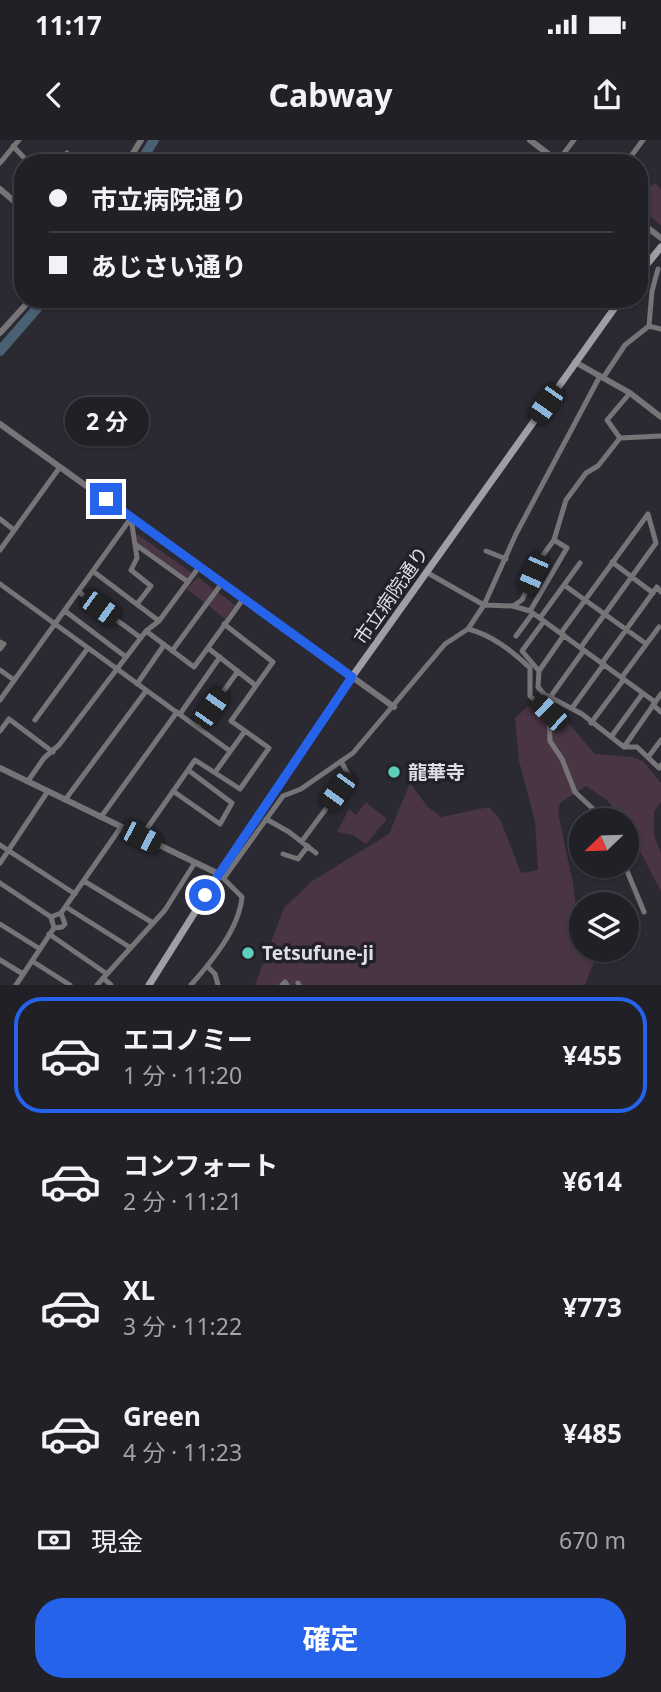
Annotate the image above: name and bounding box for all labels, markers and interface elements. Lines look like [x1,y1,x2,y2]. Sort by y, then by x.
text: 11:17 [35,7,102,43]
text: Cabway [268,73,393,116]
icon: back [35,76,73,114]
icon: share [588,76,626,114]
text: 市立病院通り [91,181,247,217]
text: あじさい通り [91,248,247,284]
car [526,381,567,427]
callout: 2 分 [64,398,148,446]
text: 2 分 [86,405,128,437]
route end [90,483,122,515]
street label: 市立病院通り [348,541,434,649]
car [516,551,551,597]
car [77,587,124,629]
car [191,685,232,731]
car [527,691,572,735]
place label: 龍華寺 [408,759,465,785]
marker: 龍華寺 [386,764,402,780]
car [318,768,359,814]
north arrow [569,808,639,878]
map controls [569,808,639,962]
car [118,818,165,856]
route start [189,879,221,911]
button: layers [569,892,639,962]
place label: Tetsufune-ji [262,940,374,966]
marker: Tetsufune-ji [240,945,256,961]
text: エコノミー [123,1021,253,1057]
icon: car [39,1024,102,1087]
text: ¥455 [563,1037,622,1073]
text: 1 分 · 11:20 [123,1059,242,1091]
text: コンフォート [123,1147,278,1183]
icon: car [39,1150,102,1213]
text: ¥614 [563,1163,622,1199]
text: 2 分 · 11:21 [123,1185,242,1217]
text: XL [123,1272,155,1308]
icon: car [39,1276,102,1339]
text: ¥773 [563,1289,622,1325]
text: 3 分 · 11:22 [123,1310,242,1342]
text: Green [123,1398,201,1434]
icon: car [39,1402,102,1465]
text: ¥485 [563,1415,622,1451]
text: 4 分 · 11:23 [123,1436,242,1468]
icon: cash [35,1521,73,1559]
text: 現金 [91,1523,143,1559]
text: 670 m [559,1524,626,1556]
button: 確定 [35,1598,626,1678]

